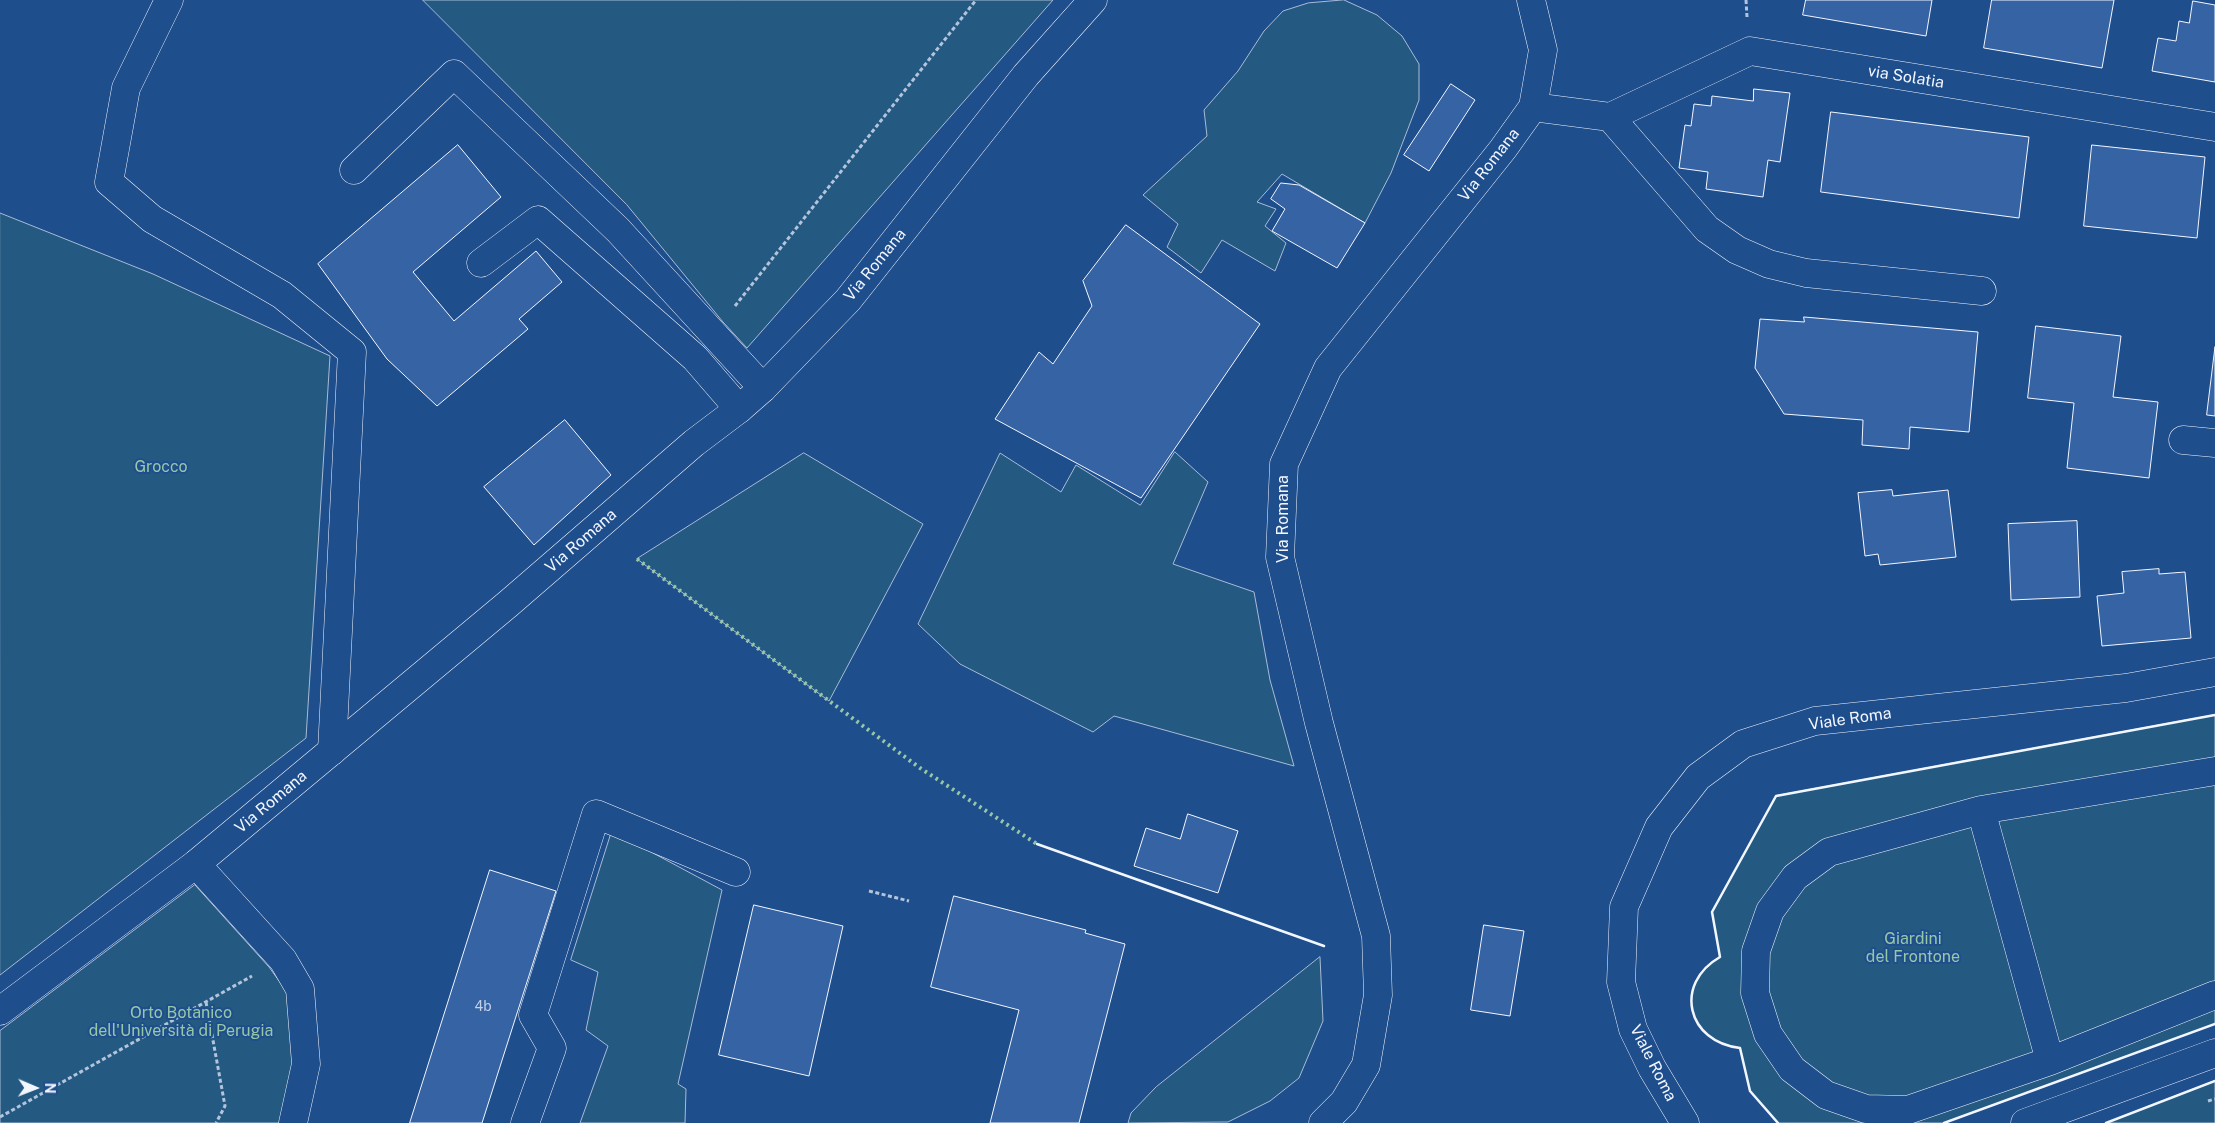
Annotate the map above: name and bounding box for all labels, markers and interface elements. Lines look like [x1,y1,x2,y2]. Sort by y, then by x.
street label: via Solatia [1867,62,1945,92]
street label: Via Romana [1454,125,1524,205]
street label: Via Romana [840,225,910,305]
park label: Grocco [134,457,188,477]
street label: Via Romana [1273,475,1293,563]
street label: Via Romana [542,505,620,577]
street label: Viale Roma [1807,704,1893,734]
street label: Via Romana [231,766,311,838]
park label: Giardini del Frontone [1866,929,1960,967]
house number: 4b [474,999,492,1015]
park label: Orto Botanico dell'Università di Perugia [89,1003,273,1041]
street label: Viale Roma [1626,1022,1680,1104]
north arrow [10,1063,60,1113]
text: N [42,1083,58,1094]

